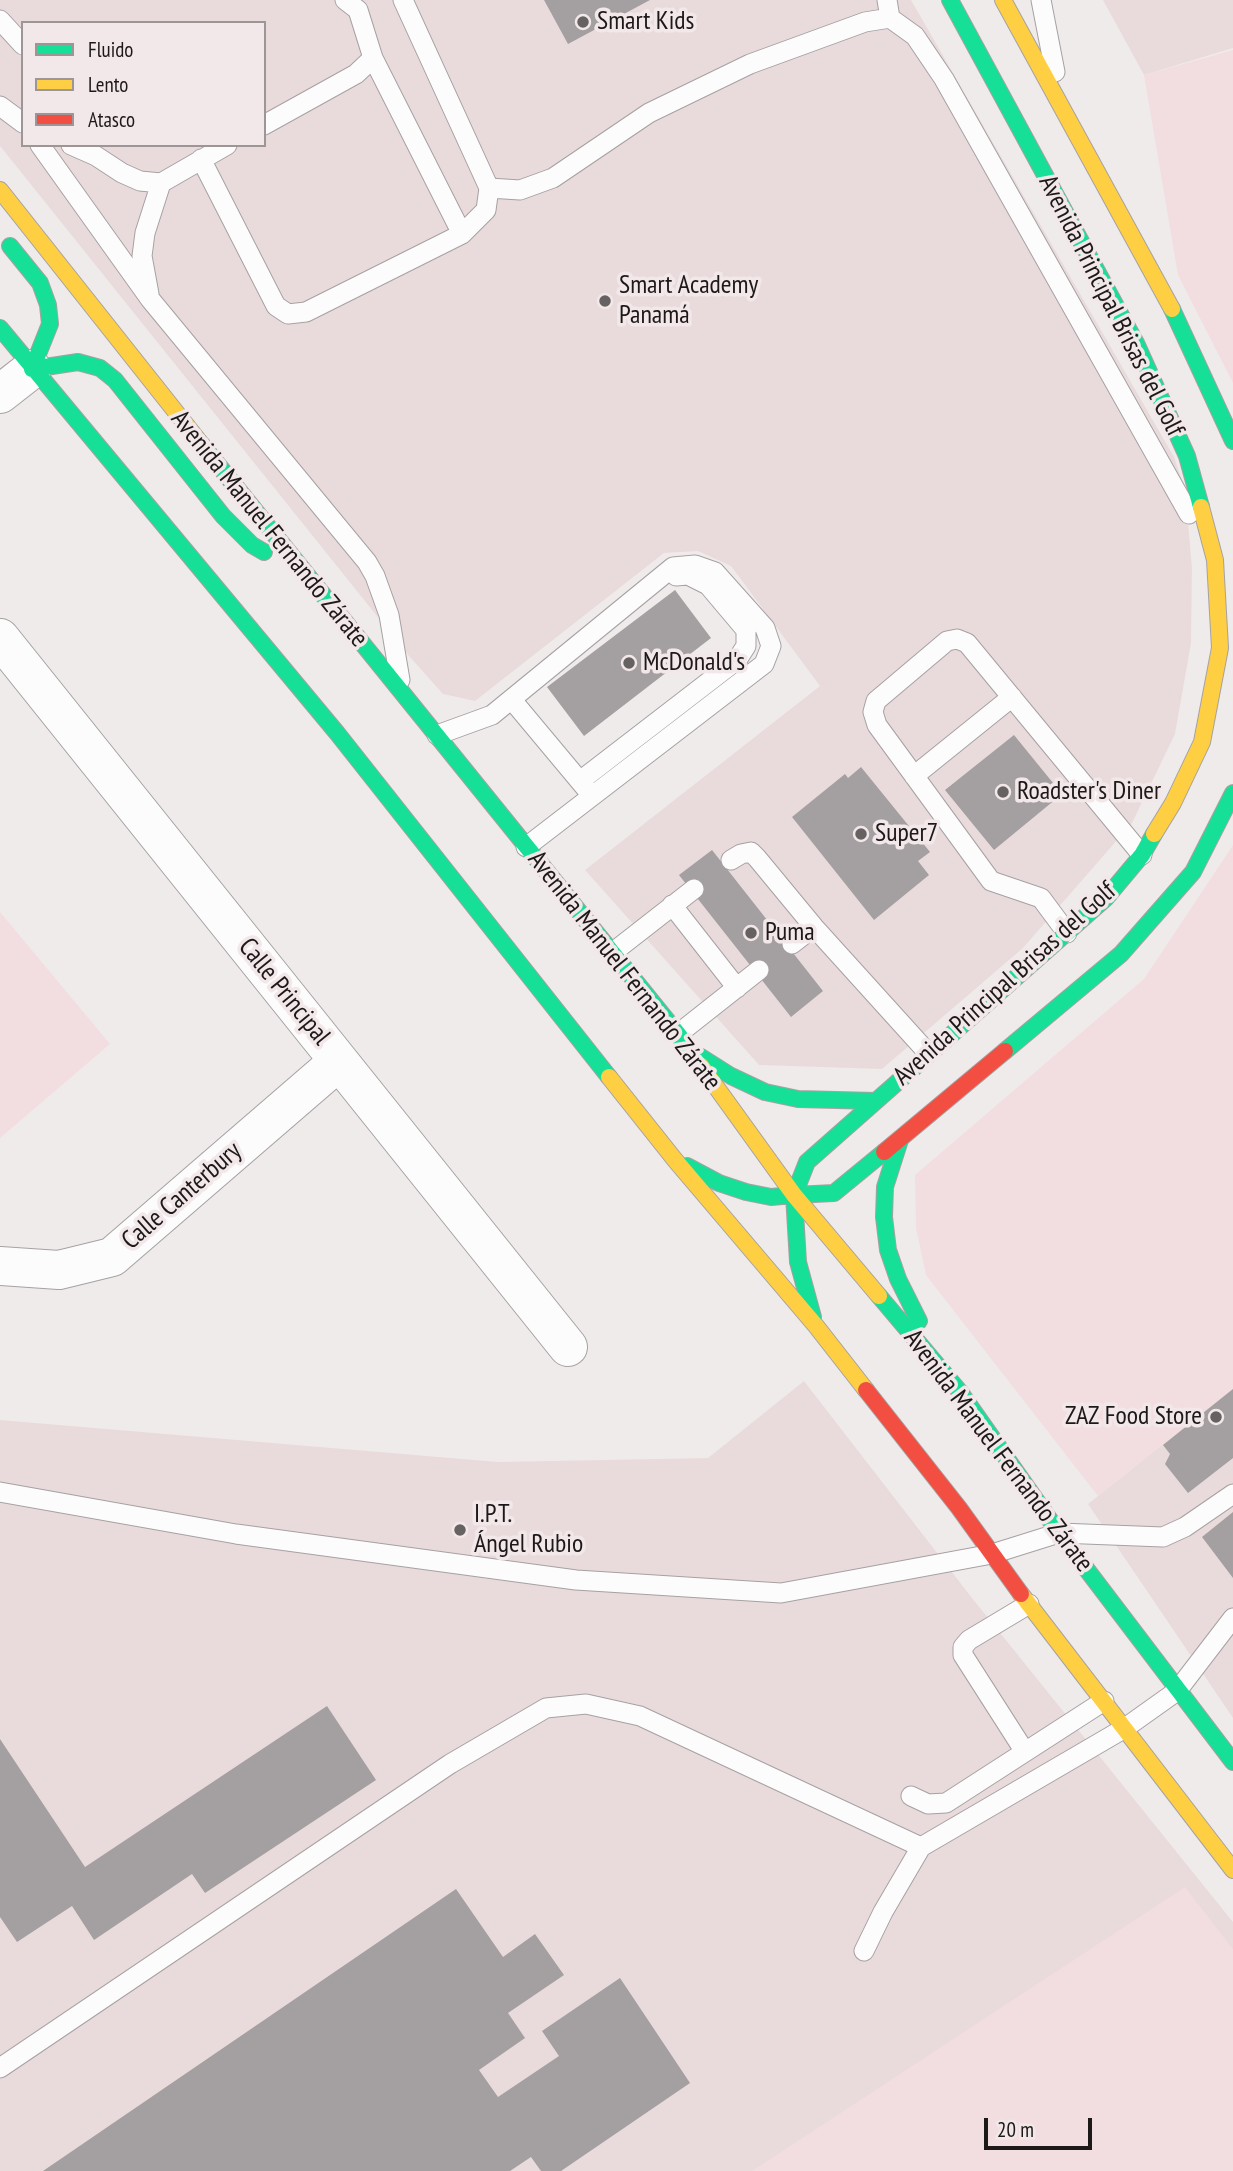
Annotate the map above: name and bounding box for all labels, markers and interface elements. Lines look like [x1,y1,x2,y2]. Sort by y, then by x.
place label: Smart Kids [597,6,694,38]
marker: Smart Kids [575,14,591,30]
legend [21,21,266,147]
text: Fluido [88,36,133,63]
text: Lento [88,71,128,98]
text: Atasco [88,106,135,133]
street label: Avenida Principal Brisas del Golf [1032,170,1190,442]
place label: Smart Academy Panamá [619,270,758,332]
marker: Smart Academy Panamá [597,293,613,309]
street label: Avenida Manuel Fernando Zárate [164,404,374,654]
place label: McDonald's [643,647,745,679]
marker: McDonald's [621,655,637,671]
place label: Roadster's Diner [1017,776,1161,808]
marker: Roadster's Diner [995,784,1011,800]
place label: Super7 [875,818,938,850]
marker: Super7 [853,826,869,842]
street label: Avenida Manuel Fernando Zárate [521,845,727,1097]
street label: Avenida Principal Brisas del Golf [887,876,1123,1092]
place label: Puma [765,917,815,949]
marker: Puma [743,925,759,941]
street label: Calle Principal [232,932,336,1052]
street label: Calle Canterbury [116,1136,248,1256]
street label: Avenida Manuel Fernando Zárate [897,1324,1099,1578]
place label: ZAZ Food Store [1065,1401,1202,1433]
marker: ZAZ Food Store [1208,1409,1224,1425]
place label: I.P.T. Ángel Rubio [474,1499,583,1560]
marker: I.P.T. Ángel Rubio [452,1522,468,1538]
scale bar [988,2104,1096,2148]
text: 20 m [997,2116,1034,2143]

